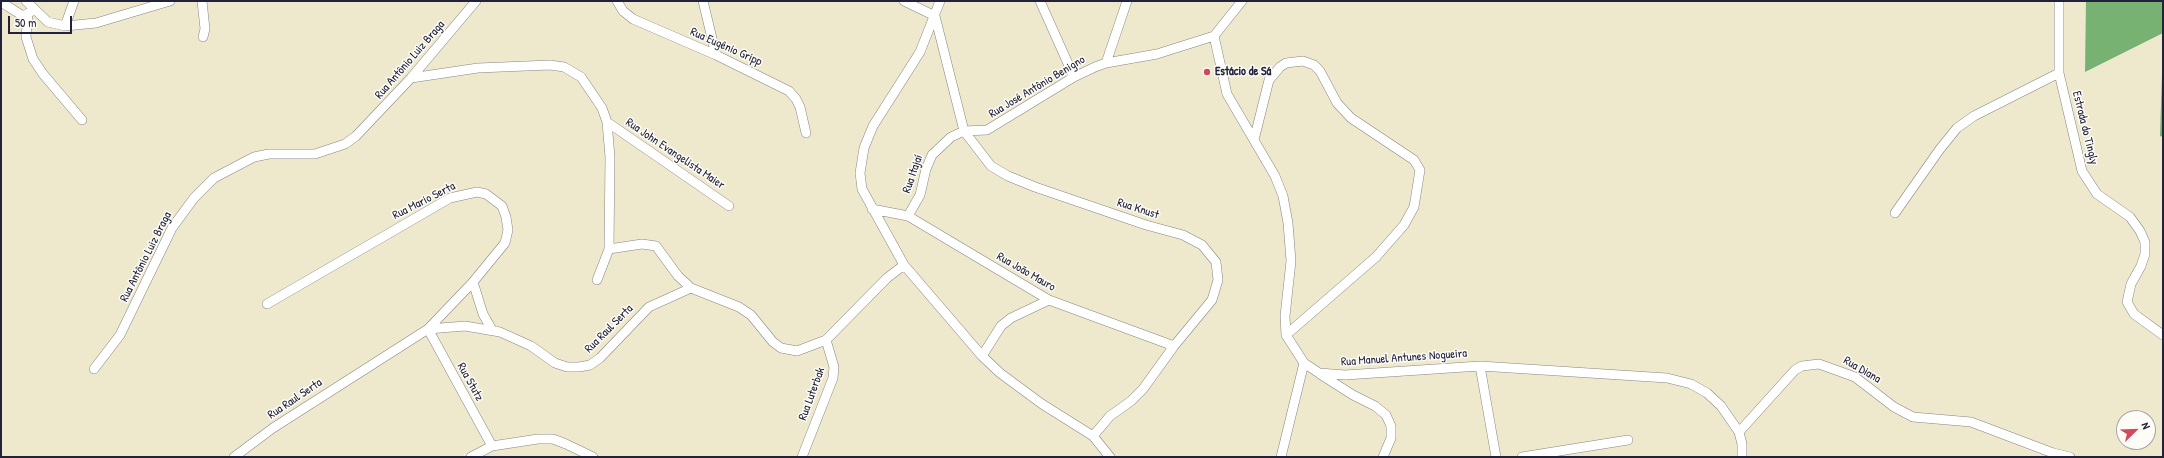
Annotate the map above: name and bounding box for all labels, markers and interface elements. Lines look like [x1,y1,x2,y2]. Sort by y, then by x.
scale bar [10,8,74,34]
text: 50 m [15,14,36,31]
street label: Rua Antônio Luiz Braga [372,18,448,102]
street label: Rua Eugênio Gripp [688,25,764,69]
street label: Rua José Antônio Benigno [986,53,1088,121]
place label: Estácio de Sá [1215,65,1271,79]
marker: Estácio de Sá [1202,67,1212,77]
street label: Estrada do Tingly [2069,90,2101,166]
street label: Rua John Evangelista Maier [623,115,727,193]
street label: Rua Itajaí [900,153,926,195]
street label: Rua Mario Serta [390,179,458,223]
street label: Rua Knust [1115,196,1161,222]
street label: Rua Antônio Luiz Braga [117,210,175,304]
street label: Rua João Mauro [994,249,1058,295]
street label: Rua Raul Serta [582,302,636,356]
street label: Rua Manuel Antunes Nogueira [1340,346,1468,370]
street label: Rua Diana [1841,354,1883,386]
street label: Rua Stutz [454,360,486,404]
street label: Rua Luterbak [796,366,828,422]
street label: Rua Raul Serta [265,376,325,422]
north arrow [2116,410,2156,450]
text: N [2139,420,2154,431]

